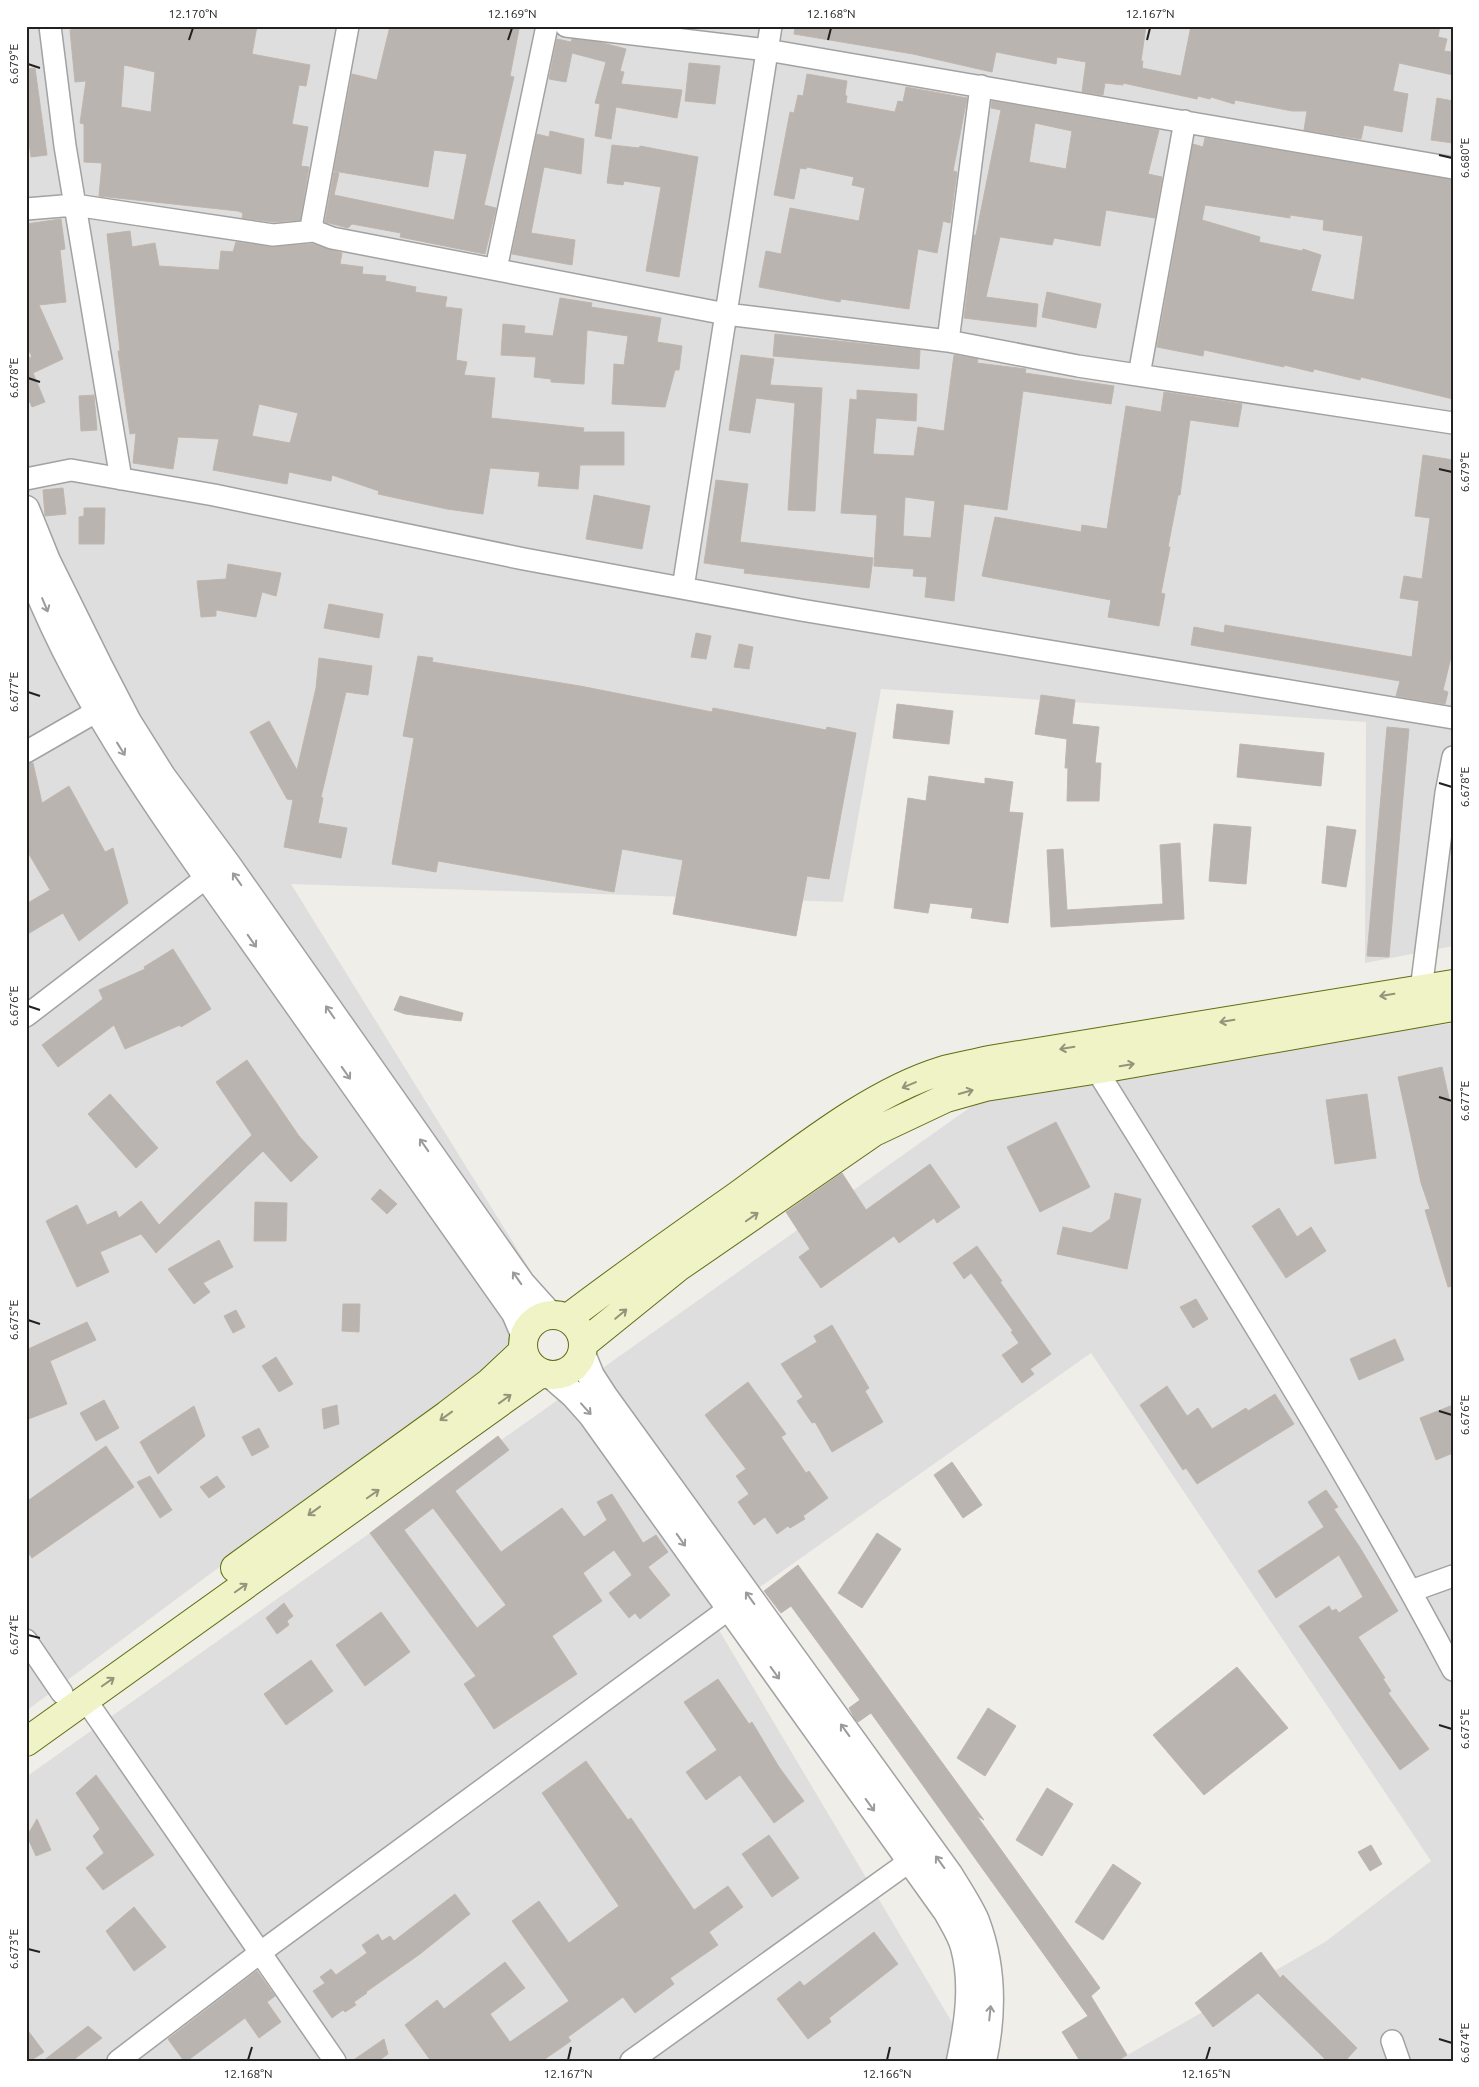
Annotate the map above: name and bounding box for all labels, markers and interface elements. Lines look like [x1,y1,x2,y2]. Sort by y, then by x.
text: 12.170°N [168,7,218,20]
text: 12.169°N [487,7,537,20]
text: 12.168°N [806,7,856,20]
text: 12.167°N [1125,7,1175,20]
text: 6.679°E [7,43,20,84]
text: 6.680°E [1458,137,1471,178]
text: 6.678°E [7,357,20,398]
text: 6.679°E [1458,451,1471,492]
one-way arrow [41,597,51,612]
text: 6.677°E [7,671,20,712]
one-way arrow [116,741,126,755]
text: 6.678°E [1458,766,1471,807]
one-way arrow [232,872,242,886]
one-way arrow [247,933,257,947]
text: 6.676°E [7,985,20,1026]
one-way arrow [1380,991,1396,1001]
one-way arrow [325,1005,335,1019]
one-way arrow [1219,1017,1235,1027]
one-way arrow [1059,1043,1075,1053]
one-way arrow [1118,1059,1134,1069]
one-way arrow [341,1066,351,1080]
one-way arrow [902,1080,917,1090]
text: 6.677°E [1458,1080,1471,1121]
one-way arrow [958,1086,974,1096]
one-way arrow [419,1138,429,1152]
one-way arrow [744,1212,758,1222]
one-way arrow [512,1271,522,1285]
text: 6.675°E [7,1299,20,1340]
one-way arrow [615,1308,628,1319]
one-way arrow [498,1394,512,1404]
text: 6.676°E [1458,1394,1471,1435]
one-way arrow [580,1402,592,1415]
one-way arrow [439,1411,453,1421]
one-way arrow [366,1488,379,1499]
one-way arrow [308,1506,321,1517]
one-way arrow [676,1533,686,1547]
one-way arrow [233,1583,247,1593]
one-way arrow [745,1591,755,1605]
text: 6.674°E [7,1614,20,1655]
one-way arrow [770,1666,781,1679]
one-way arrow [101,1677,115,1687]
text: 6.675°E [1458,1708,1471,1749]
one-way arrow [840,1723,850,1737]
one-way arrow [865,1798,875,1812]
one-way arrow [935,1855,945,1869]
text: 6.673°E [7,1928,20,1969]
one-way arrow [985,2005,995,2021]
text: 6.674°E [1458,2022,1471,2063]
text: 12.168°N [223,2067,273,2080]
text: 12.167°N [543,2067,593,2080]
text: 12.166°N [862,2067,912,2080]
text: 12.165°N [1181,2067,1231,2080]

